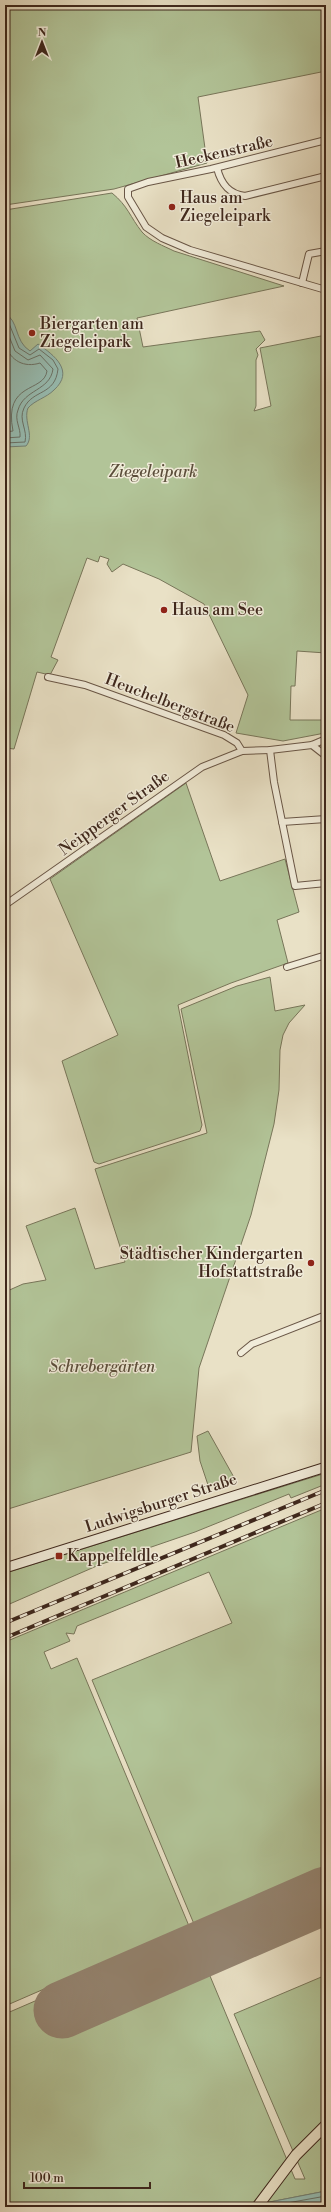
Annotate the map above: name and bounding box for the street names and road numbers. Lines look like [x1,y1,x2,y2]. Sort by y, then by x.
street label: Heckenstraße [173,131,275,173]
street label: Heuchelbergstraße [102,669,238,737]
street label: Neipperger Straße [55,766,173,860]
street label: Ludwigsburger Straße [82,1469,240,1537]

